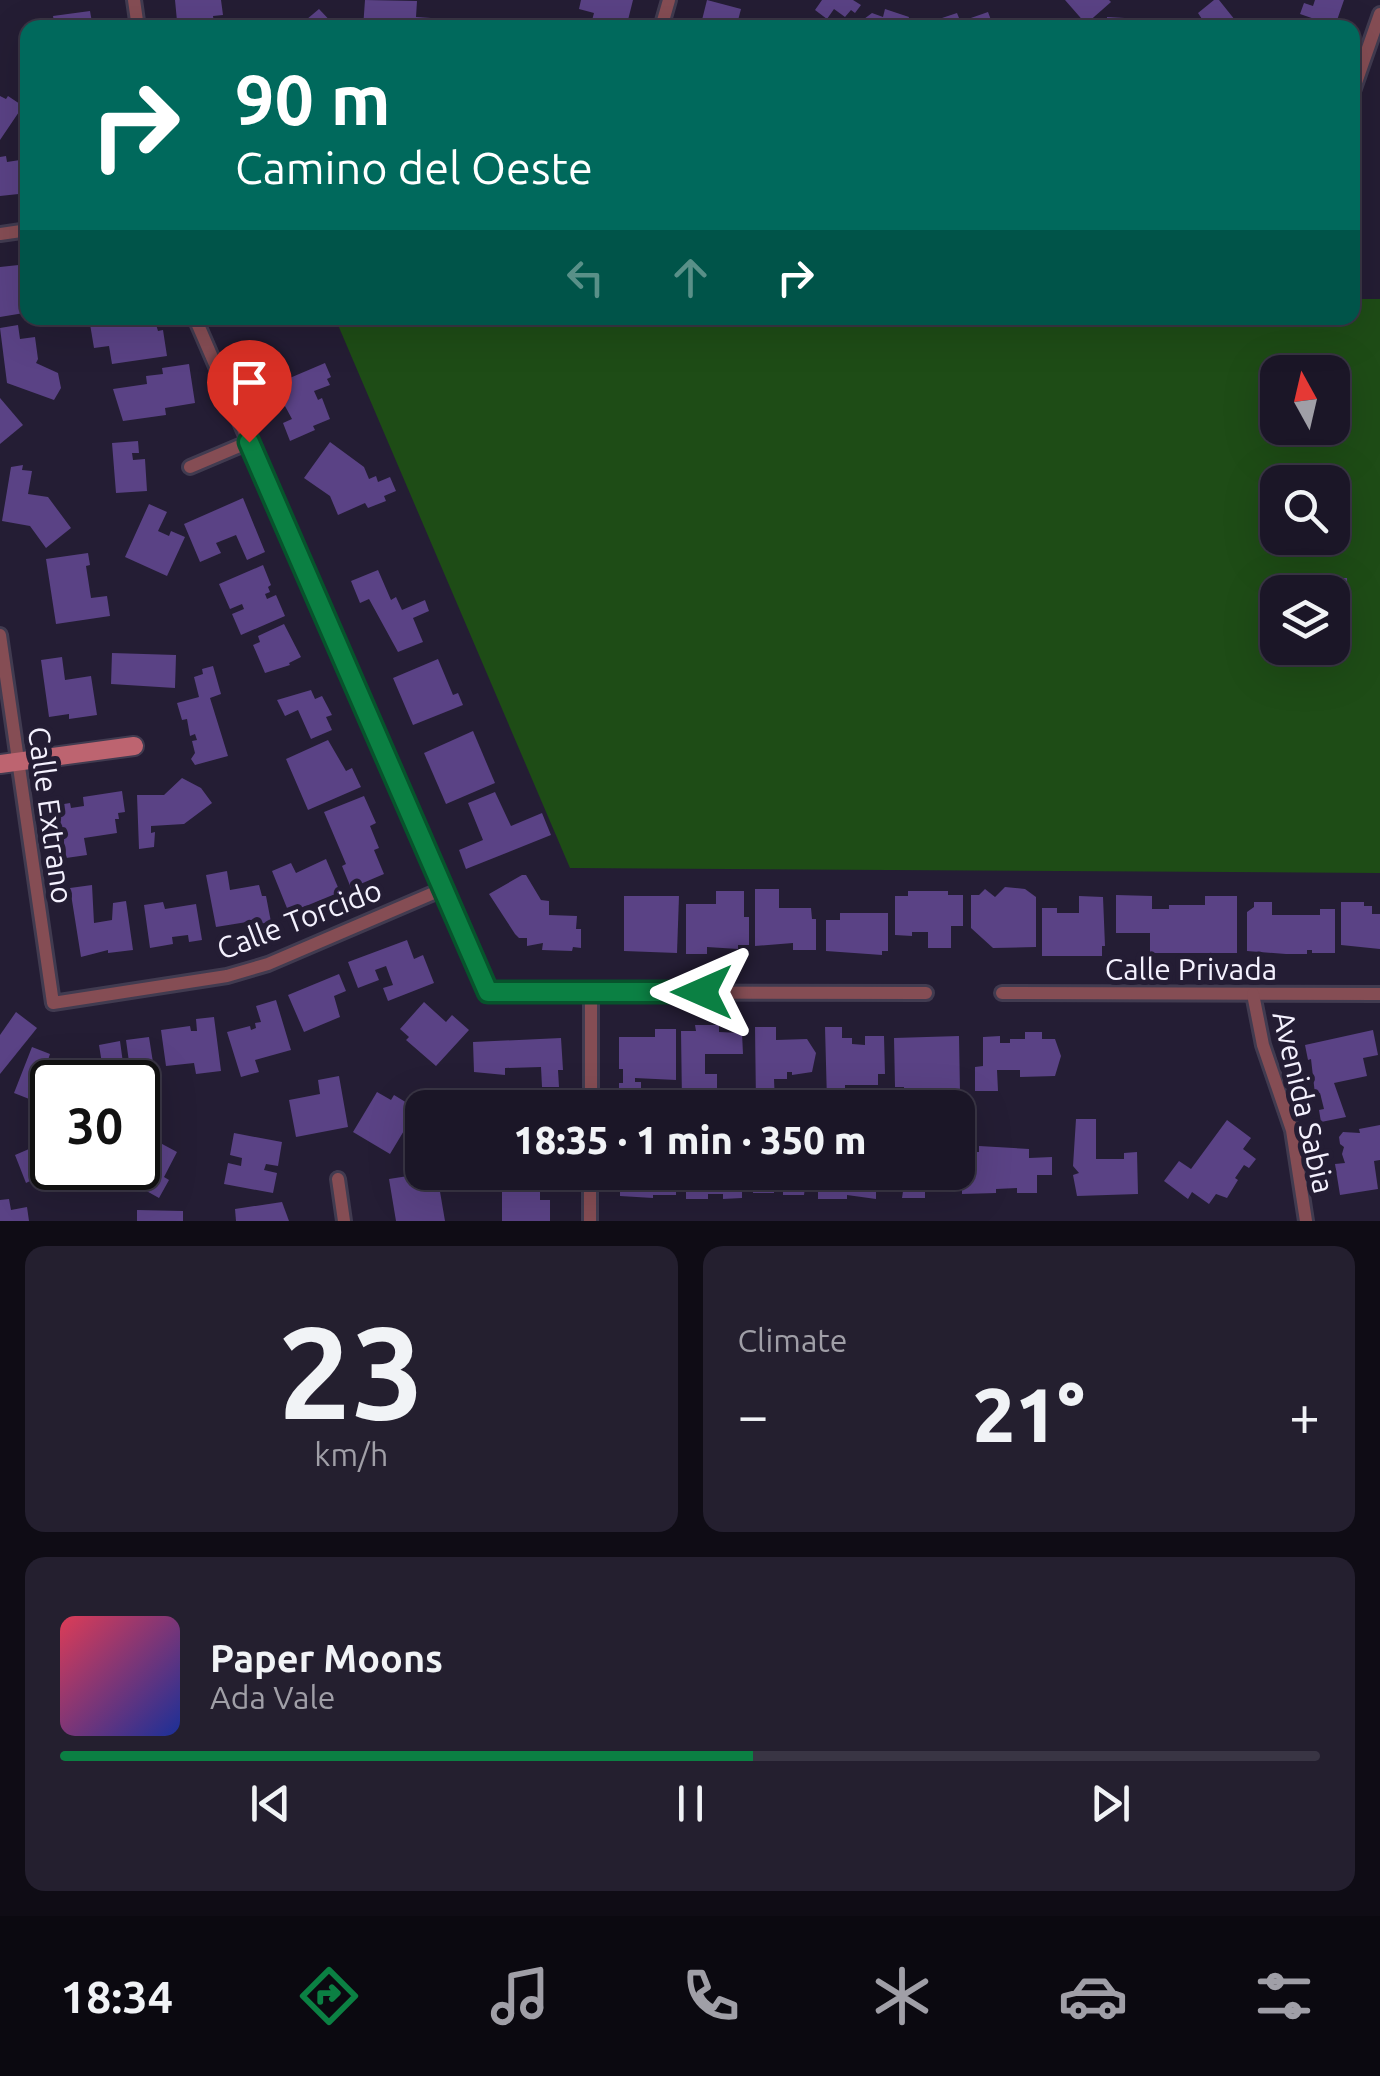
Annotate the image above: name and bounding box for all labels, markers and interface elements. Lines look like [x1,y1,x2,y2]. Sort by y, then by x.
icon: right [70,60,200,190]
text: 90 m [235,60,391,138]
text: Camino del Oeste [235,142,593,193]
icon: left [558,250,613,305]
icon: ahead [663,250,718,305]
icon: right [768,250,823,305]
pin [207,340,292,443]
icon: arrive [222,355,277,410]
north arrow [1260,355,1350,445]
map controls [1260,355,1350,665]
button: search [1260,465,1350,555]
button: layers [1260,575,1350,665]
street label: Calle Extrano [22,724,80,906]
street label: Calle Torcido [212,872,386,966]
position arrow [650,940,754,1044]
street label: Calle Privada [1105,952,1277,986]
street label: Avenida Sabia [1267,1008,1341,1196]
speed limit sign: 30 [30,1060,160,1190]
text: 18:35 · 1 min · 350 m [513,1119,867,1161]
text: 23 [278,1298,425,1444]
text: Climate [738,1322,848,1358]
text: 21° [973,1372,1085,1456]
text: − [738,1384,769,1445]
text: + [1289,1384,1320,1445]
text: km/h [314,1436,388,1472]
text: Paper Moons [210,1637,443,1679]
text: Ada Vale [210,1679,336,1715]
icon: previous [243,1776,298,1831]
icon: pause [663,1776,718,1831]
icon: next [1083,1776,1138,1831]
icon: directions [294,1961,364,2031]
icon: music [485,1961,555,2031]
icon: phone [676,1961,746,2031]
icon: climate [867,1961,937,2031]
icon: car [1058,1961,1128,2031]
icon: filters [1249,1961,1319,2031]
text: 18:34 [61,1971,173,2022]

